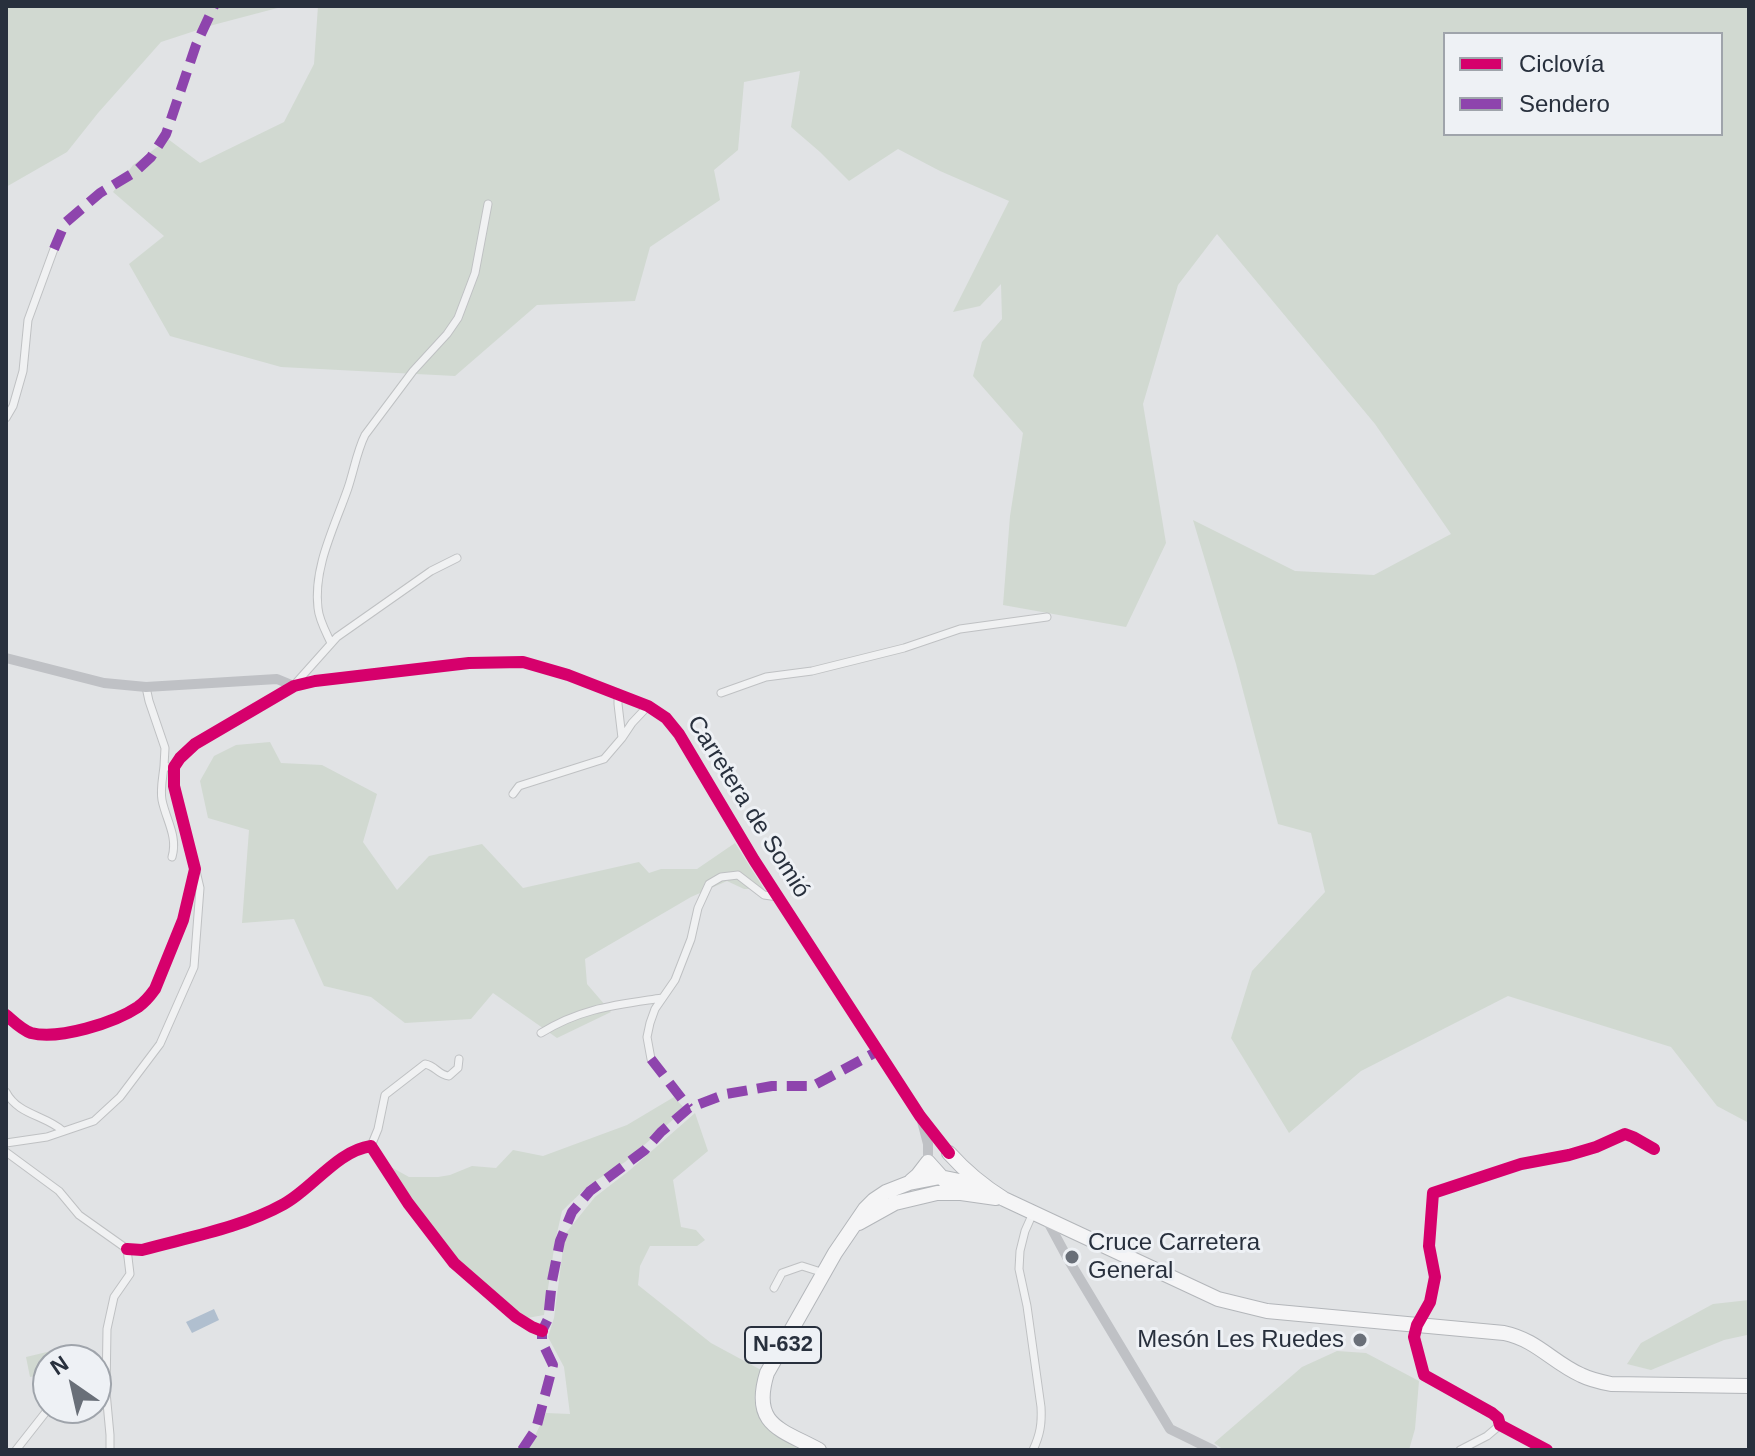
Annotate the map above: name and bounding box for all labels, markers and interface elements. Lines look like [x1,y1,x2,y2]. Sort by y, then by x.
legend [1443,32,1723,136]
text: Ciclovía [1519,50,1604,77]
text: Sendero [1519,90,1610,117]
street label: Carretera de Somió [680,711,816,903]
place label: Cruce Carretera General [1088,1229,1260,1285]
marker: Cruce Carretera General [1063,1248,1081,1266]
place label: Mesón Les Ruedes [1137,1326,1344,1354]
road number: N-632 [745,1327,821,1363]
marker: Mesón Les Ruedes [1351,1331,1369,1349]
north arrow [32,1344,112,1424]
text: N [46,1351,73,1380]

